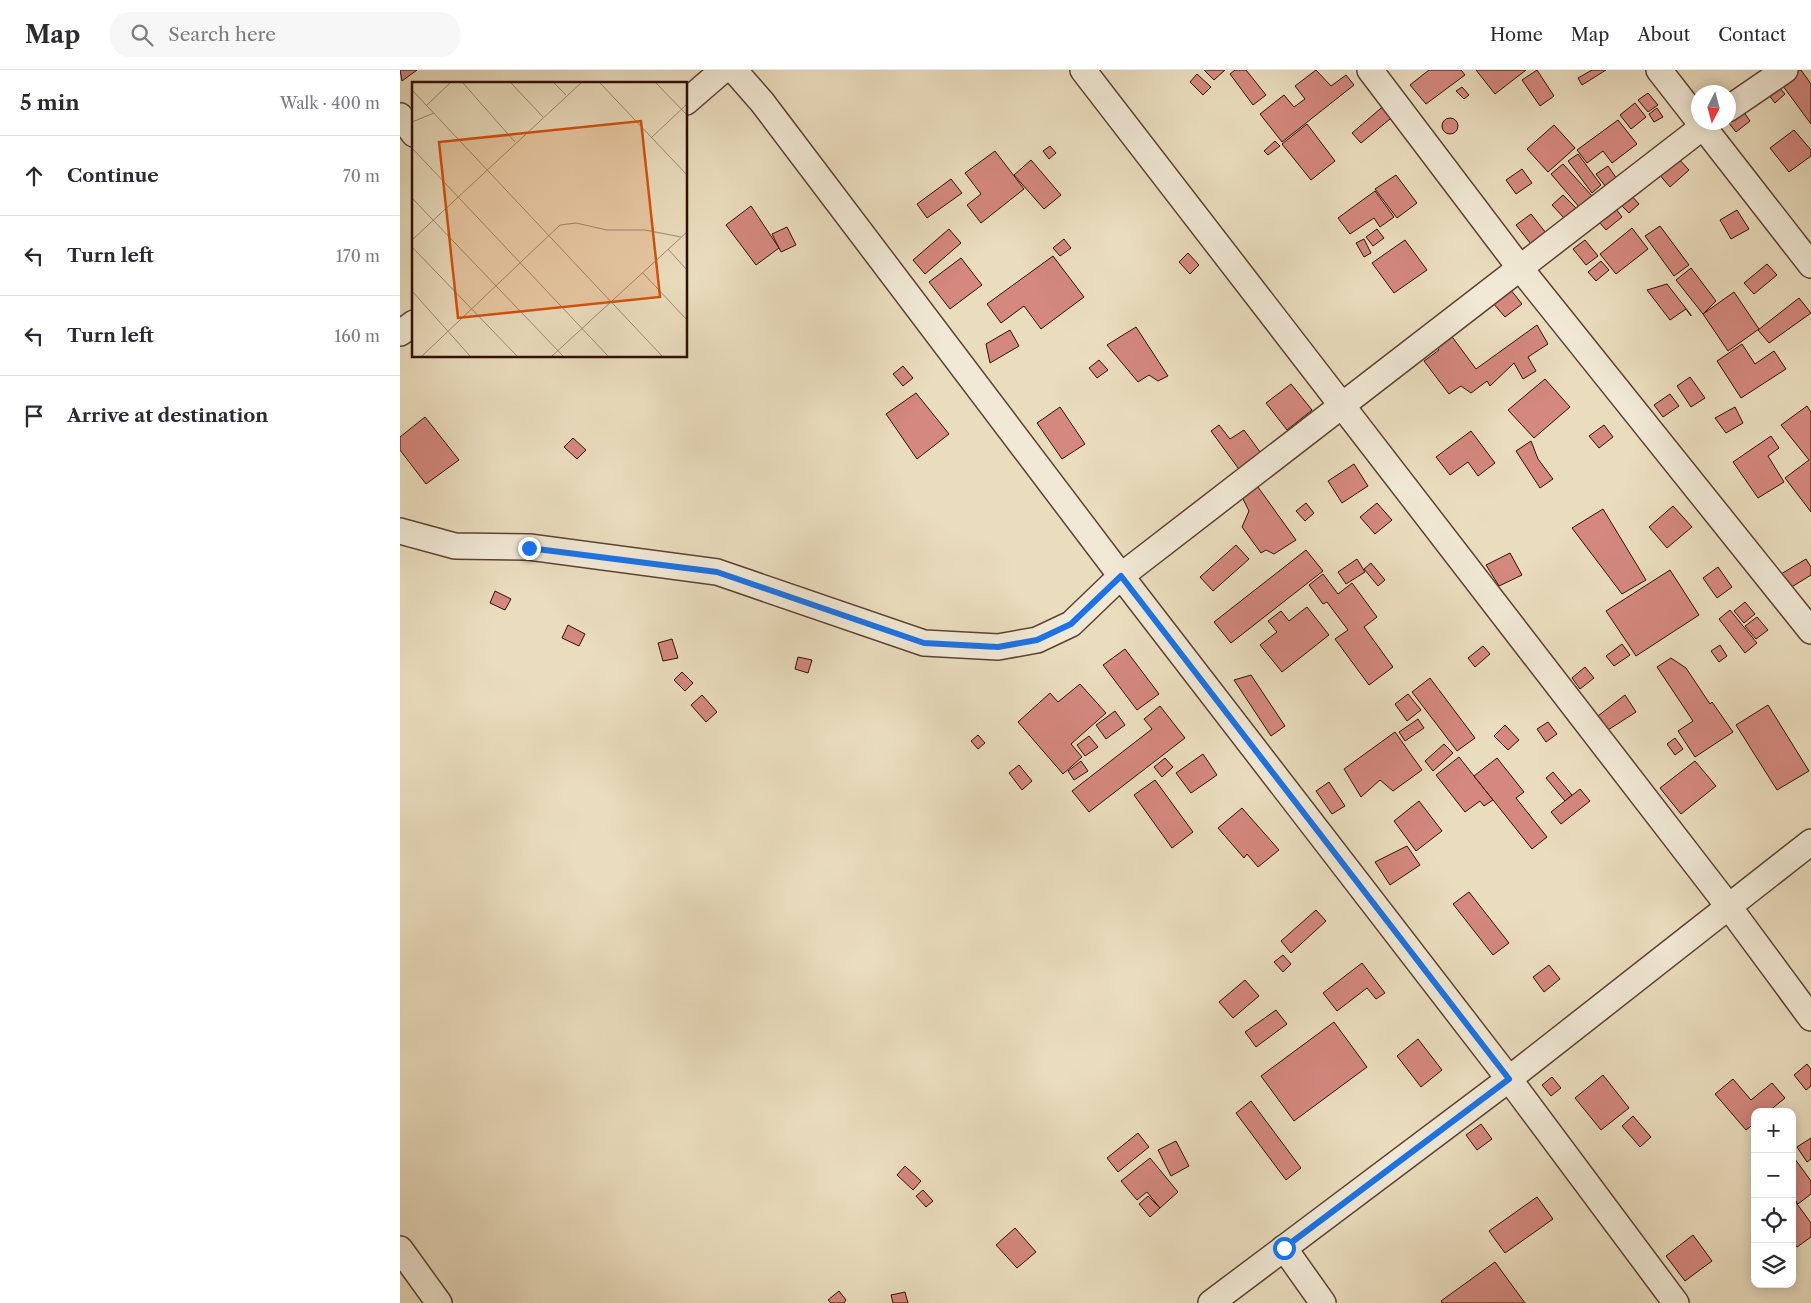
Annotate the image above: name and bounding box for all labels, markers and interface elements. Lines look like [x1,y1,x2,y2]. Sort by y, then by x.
search box [110,12,460,57]
text: Map [25,20,80,49]
icon: search [128,21,156,49]
text: Search here [168,23,276,46]
text: Home [1490,24,1543,46]
text: Map [1571,24,1609,46]
text: About [1637,24,1690,46]
text: Contact [1718,24,1786,46]
inset map [412,82,688,358]
north arrow [1691,85,1736,130]
text: 5 min [20,90,80,115]
text: Walk · 400 m [280,93,380,113]
icon: ahead [20,162,48,190]
text: Continue [67,164,159,187]
text: 70 m [343,166,380,186]
icon: left [20,242,48,270]
text: Turn left [67,244,154,267]
text: 170 m [336,246,380,266]
icon: left [20,322,48,350]
text: Turn left [67,324,154,347]
text: 160 m [335,326,380,346]
icon: arrive [20,402,48,430]
text: Arrive at destination [67,404,268,427]
route end [518,537,541,560]
map controls [1751,1108,1796,1288]
button: + [1751,1108,1796,1153]
button: − [1751,1153,1796,1198]
button: locate [1751,1198,1796,1243]
route start [1273,1237,1296,1260]
button: layers [1751,1243,1796,1288]

